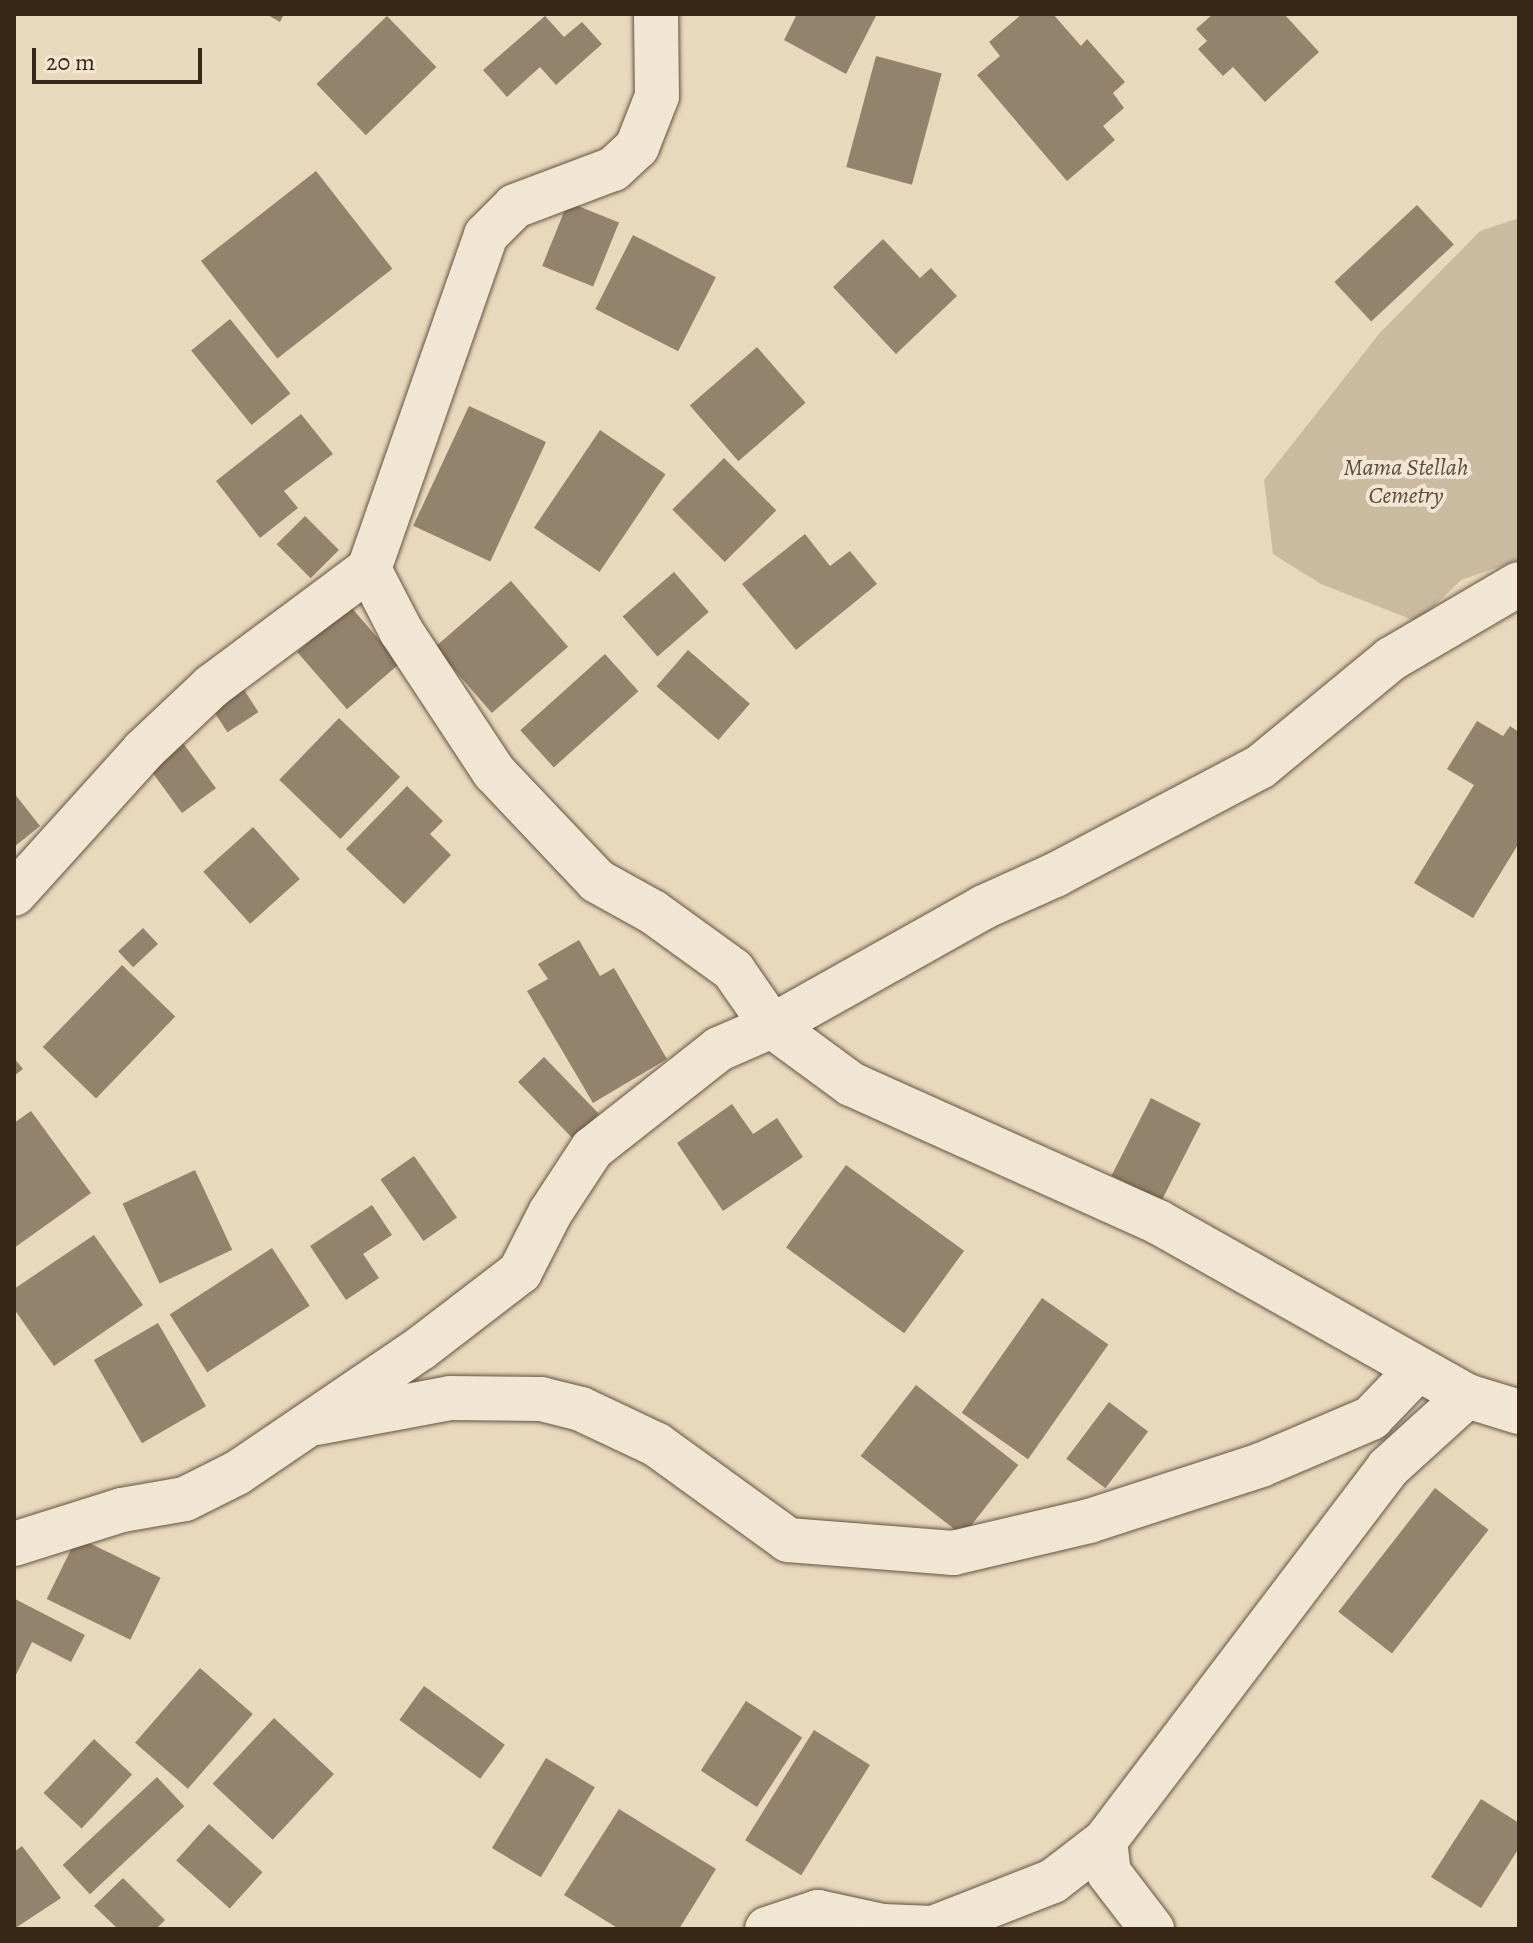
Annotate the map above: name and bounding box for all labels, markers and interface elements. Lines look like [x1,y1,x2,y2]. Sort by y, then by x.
scale bar [36,32,206,82]
text: 20 m [46,46,95,78]
park label: Mama Stellah Cemetry [1343,454,1469,510]

